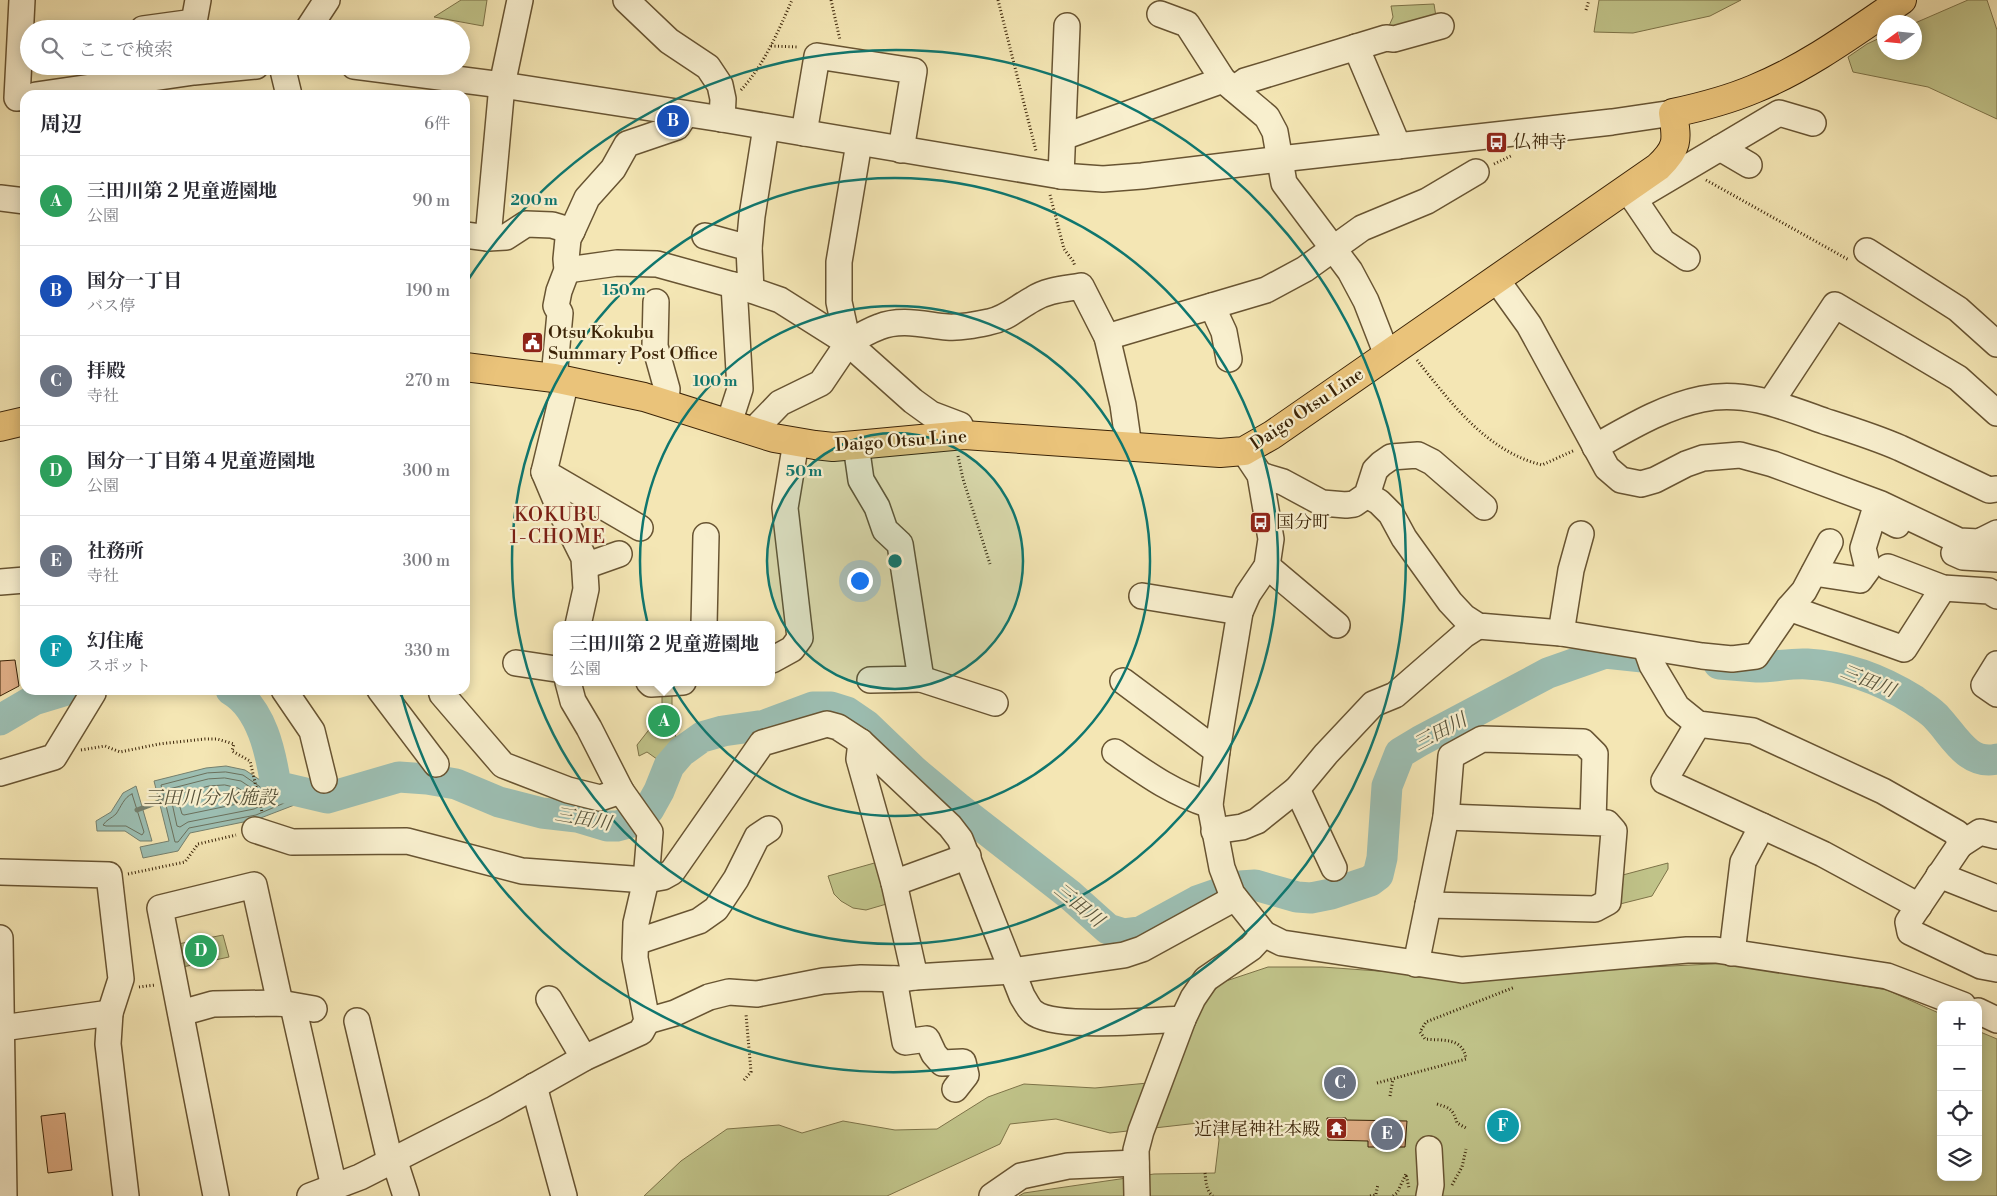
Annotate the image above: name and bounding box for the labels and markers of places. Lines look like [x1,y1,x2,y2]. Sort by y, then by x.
pin: B [657,102,689,140]
bus stop icon: 仏神寺 [1485,130,1509,154]
place label: 仏神寺 [1513,131,1567,154]
place label: Otsu Kokubu Summary Post Office [548,321,718,365]
public building icon: Otsu Kokubu Summary Post Office [520,330,544,354]
bus stop icon: 国分町 [1248,510,1272,534]
place label: 国分町 [1276,511,1330,534]
centre of rings [886,552,904,570]
pin: A [648,702,680,740]
pin: D [185,932,217,970]
pin: C [1324,1064,1356,1102]
pin: F [1487,1107,1519,1145]
pin: E [1371,1115,1403,1153]
temple icon: 近津尾神社本殿 [1324,1117,1348,1141]
place label: 近津尾神社本殿 [1194,1118,1320,1141]

